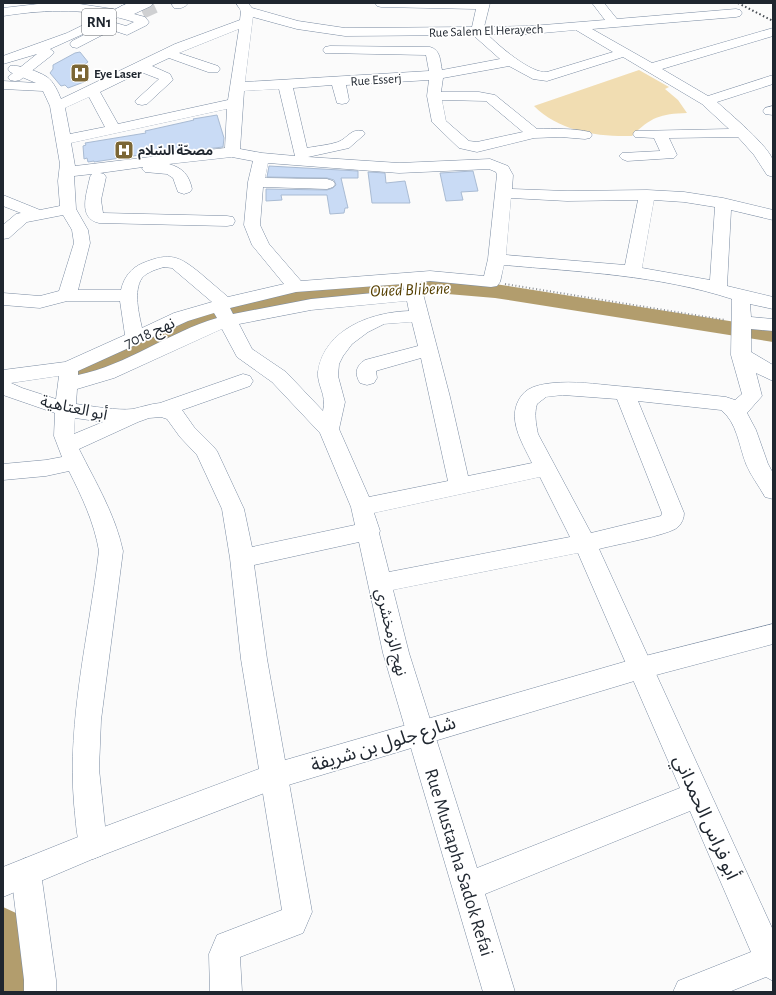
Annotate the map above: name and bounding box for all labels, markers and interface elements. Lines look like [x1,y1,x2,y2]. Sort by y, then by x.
road number: RN1 [82,9,116,35]
street label: Rue Salem El Herayech [429,23,544,40]
hospital icon: Eye Laser [69,62,91,84]
place label: Eye Laser [94,68,142,81]
street label: Rue Esserj [350,72,402,89]
hospital icon: مصحّة السّلام [113,139,135,161]
place label: مصحّة السّلام [138,144,213,160]
water label: Oued Blibene [370,280,450,299]
street label: نهج 7018 [122,315,179,355]
street label: أبو العتاهية [39,391,109,424]
street label: نهج الزمخشري [369,587,410,679]
street label: شارع جلول بن شريفة [309,713,459,778]
street label: أبو فراس الحمداني [666,752,744,885]
street label: Rue Mustapha Sadok Refai [421,766,496,959]

